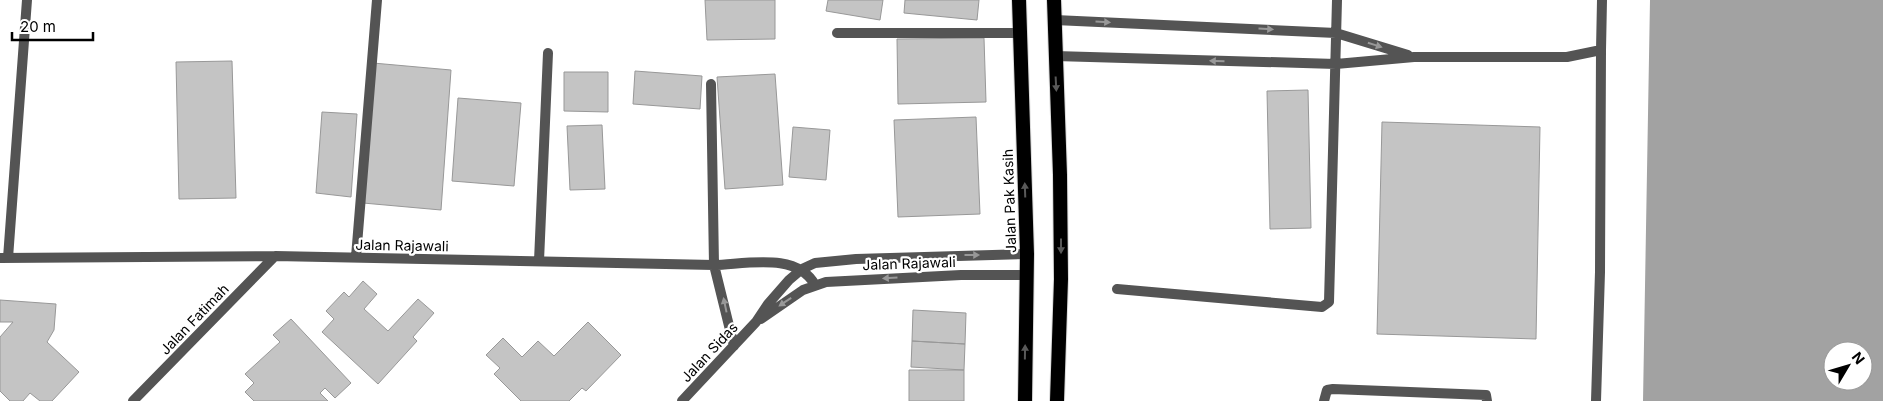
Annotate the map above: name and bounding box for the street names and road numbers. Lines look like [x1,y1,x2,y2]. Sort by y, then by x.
street label: Jalan Pak Kasih [999,149,1019,253]
street label: Jalan Rajawali [355,236,449,254]
street label: Jalan Rajawali [862,253,956,273]
street label: Jalan Fatimah [156,280,232,358]
street label: Jalan Sidas [677,319,741,385]

